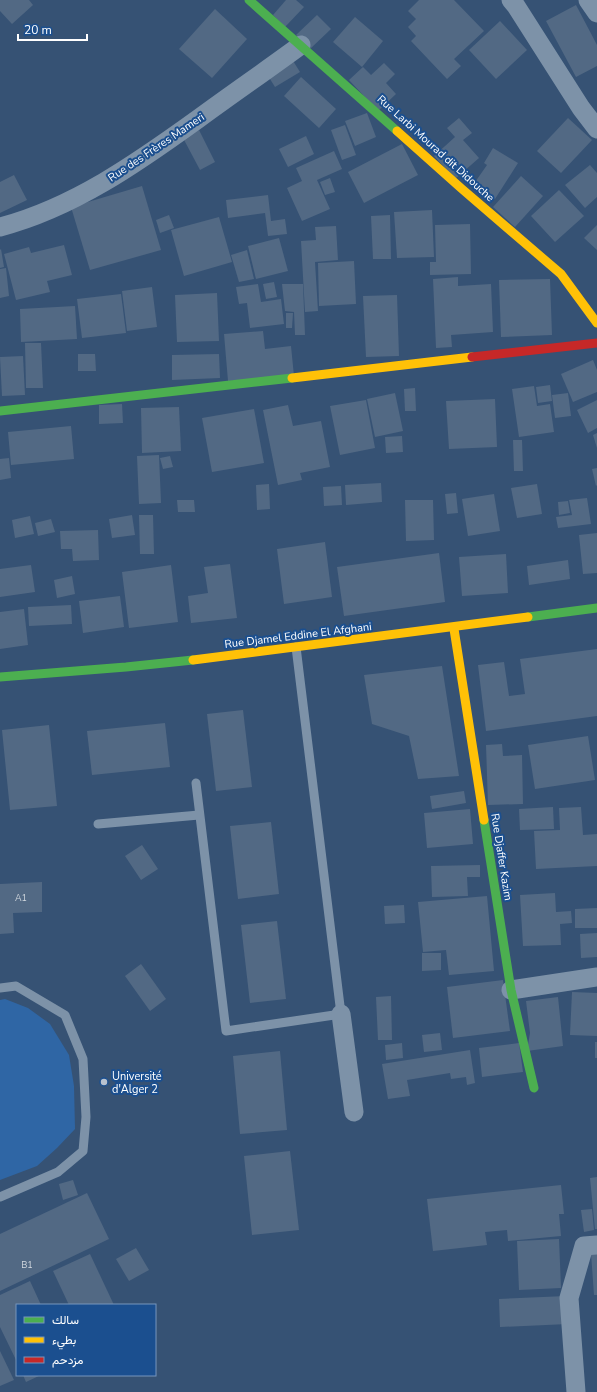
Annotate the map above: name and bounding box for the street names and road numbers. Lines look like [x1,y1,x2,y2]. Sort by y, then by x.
street label: Rue Larbi Mourad dit Didouche [374,92,498,205]
street label: Rue des Frères Mameri [105,110,207,185]
street label: Rue Djamel Eddine El Afghani [224,619,372,652]
street label: Rue Djaffer Kazim [487,812,516,902]

